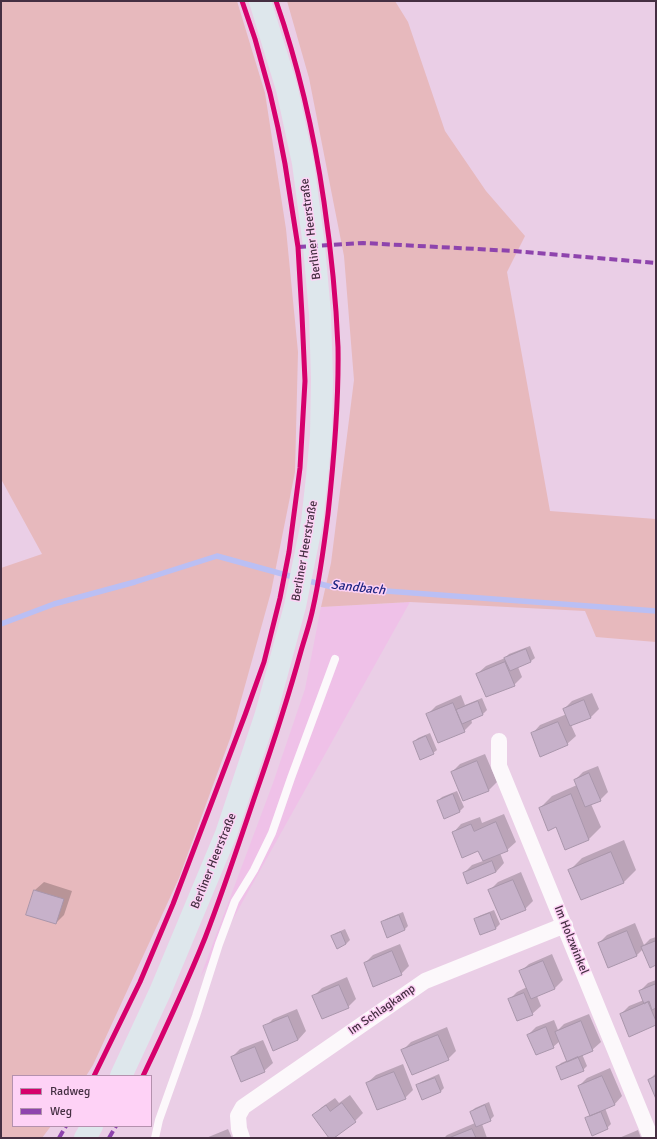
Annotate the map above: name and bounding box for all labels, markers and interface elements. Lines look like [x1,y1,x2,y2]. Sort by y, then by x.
street label: Berliner Heerstraße [298,178,324,280]
street label: Berliner Heerstraße [289,500,321,602]
water label: Sandbach [330,577,386,599]
street label: Berliner Heerstraße [188,811,240,911]
street label: Im Holzwinkel [551,903,591,977]
street label: Im Schlagkamp [346,982,418,1038]
legend [12,1075,152,1127]
text: Radweg [50,1084,90,1099]
text: Weg [50,1104,72,1119]

